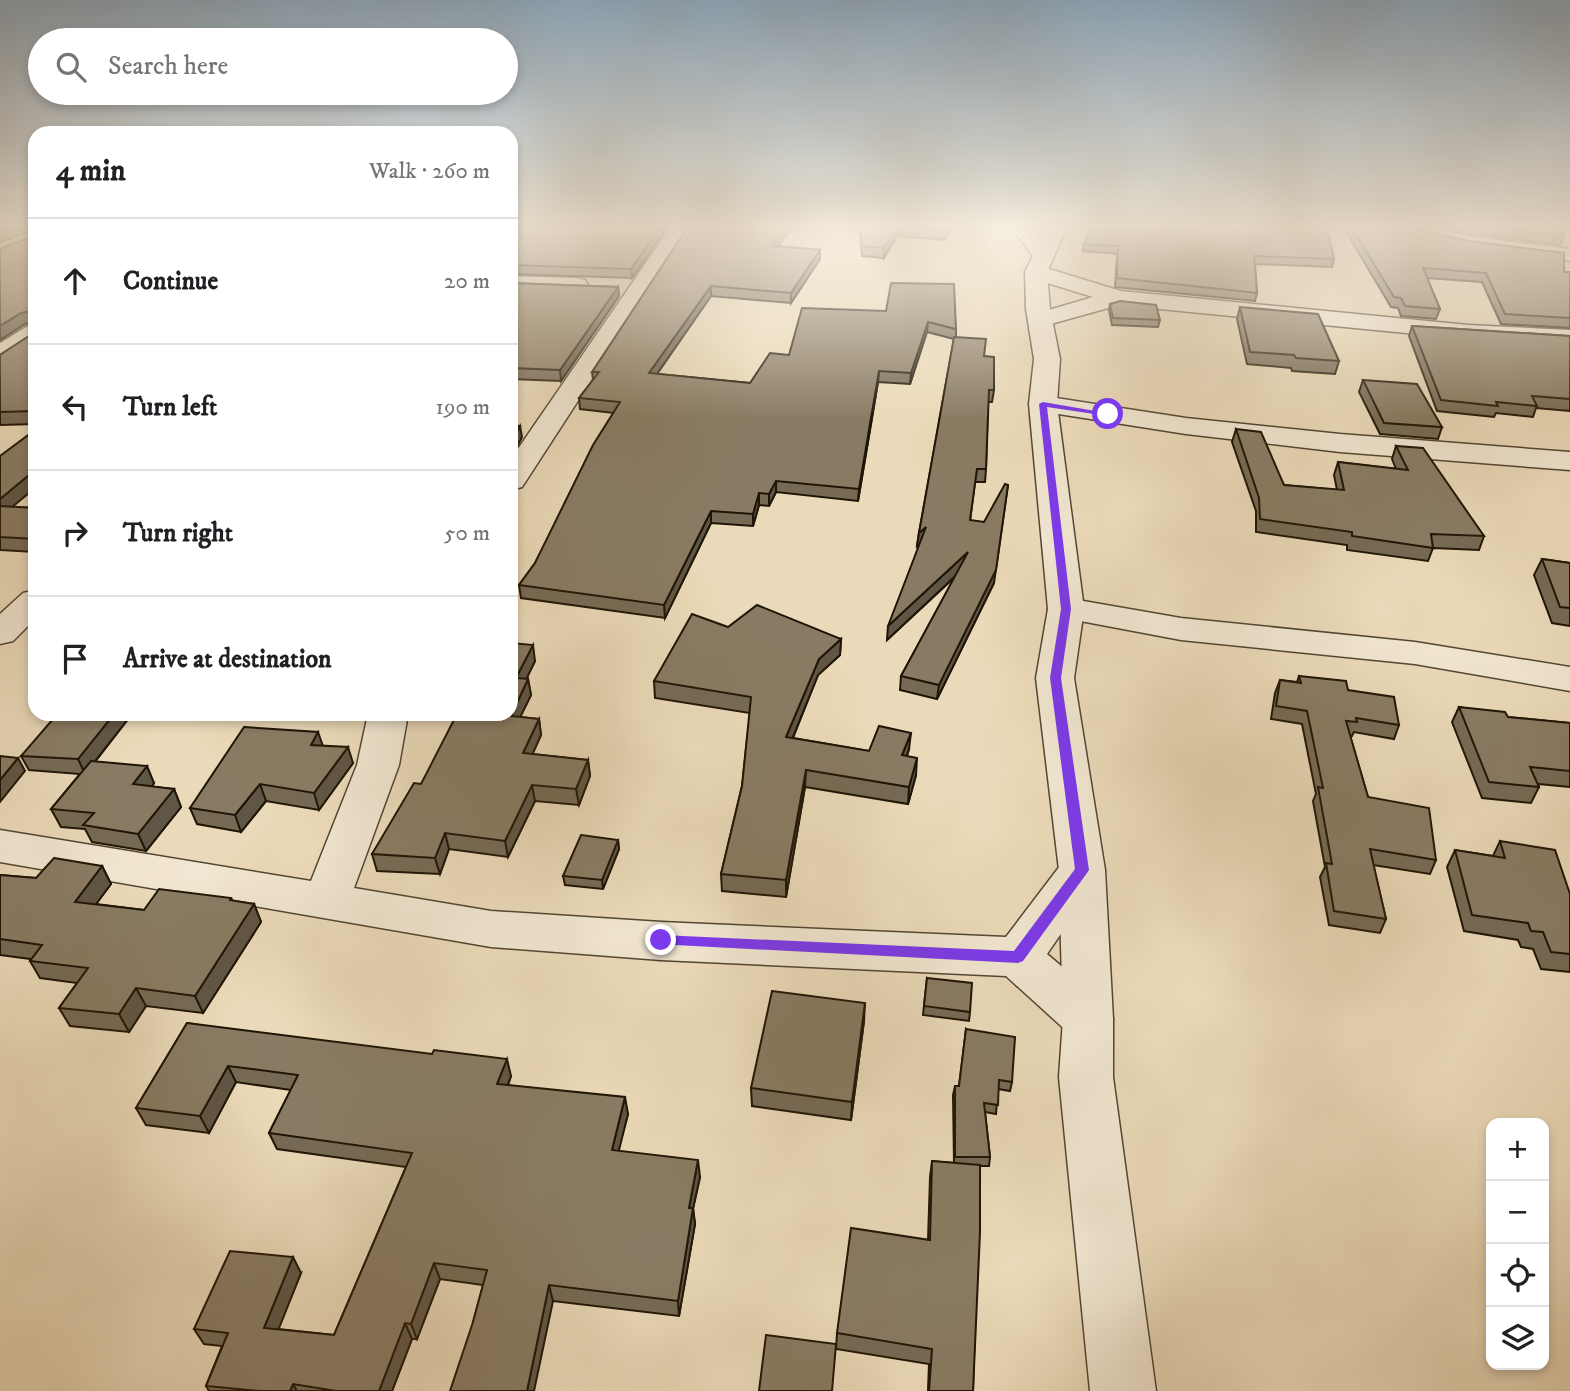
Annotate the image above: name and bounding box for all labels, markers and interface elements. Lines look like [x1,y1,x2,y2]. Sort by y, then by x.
search box [28,28,518,105]
icon: search [52,48,90,86]
text: Search here [108,50,228,83]
text: 4 min [56,153,126,190]
text: Walk · 260 m [369,157,490,186]
icon: ahead [56,262,94,300]
text: Continue [123,265,218,298]
text: 20 m [444,267,490,296]
icon: left [56,388,94,426]
text: Turn left [123,391,217,424]
text: 190 m [436,393,490,422]
route start [1092,398,1123,429]
icon: right [56,514,94,552]
text: Turn right [123,517,233,550]
text: 50 m [444,519,490,548]
icon: arrive [56,640,94,678]
text: Arrive at destination [123,643,332,676]
route end [645,924,676,955]
map controls [1486,1118,1549,1370]
button: + [1486,1118,1549,1181]
button: − [1486,1181,1549,1244]
button: locate [1486,1244,1549,1307]
button: layers [1486,1307,1549,1370]

